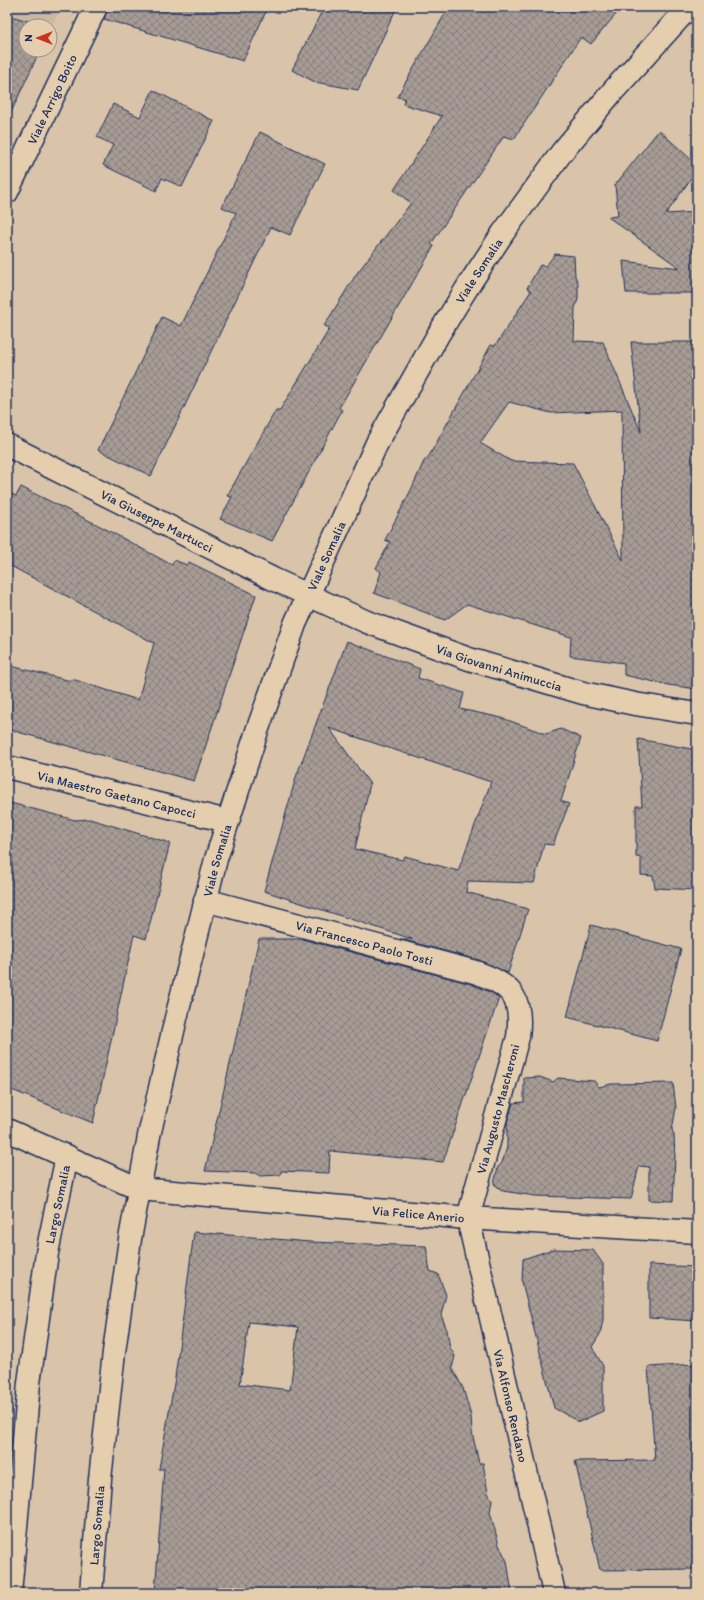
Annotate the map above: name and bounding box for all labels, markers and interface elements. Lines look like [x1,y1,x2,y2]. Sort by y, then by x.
north arrow [18,18,58,58]
text: N [22,34,35,42]
street label: Viale Arrigo Boito [24,51,80,147]
street label: Viale Somalia [452,235,505,306]
street label: Via Giuseppe Martucci [98,486,216,555]
street label: Viale Somalia [304,518,348,593]
street label: Via Giovanni Animuccia [434,640,564,694]
street label: Via Maestro Gaetano Capocci [36,767,198,821]
street label: Viale Somalia [199,822,234,898]
street label: Via Francesco Paolo Tosti [294,917,435,968]
street label: Via Augusto Mascheroni [473,1042,523,1176]
street label: Largo Somalia [42,1163,73,1245]
street label: Via Felice Anerio [372,1202,465,1225]
street label: Via Alfonso Rendano [491,1348,531,1464]
street label: Largo Somalia [86,1484,107,1566]

